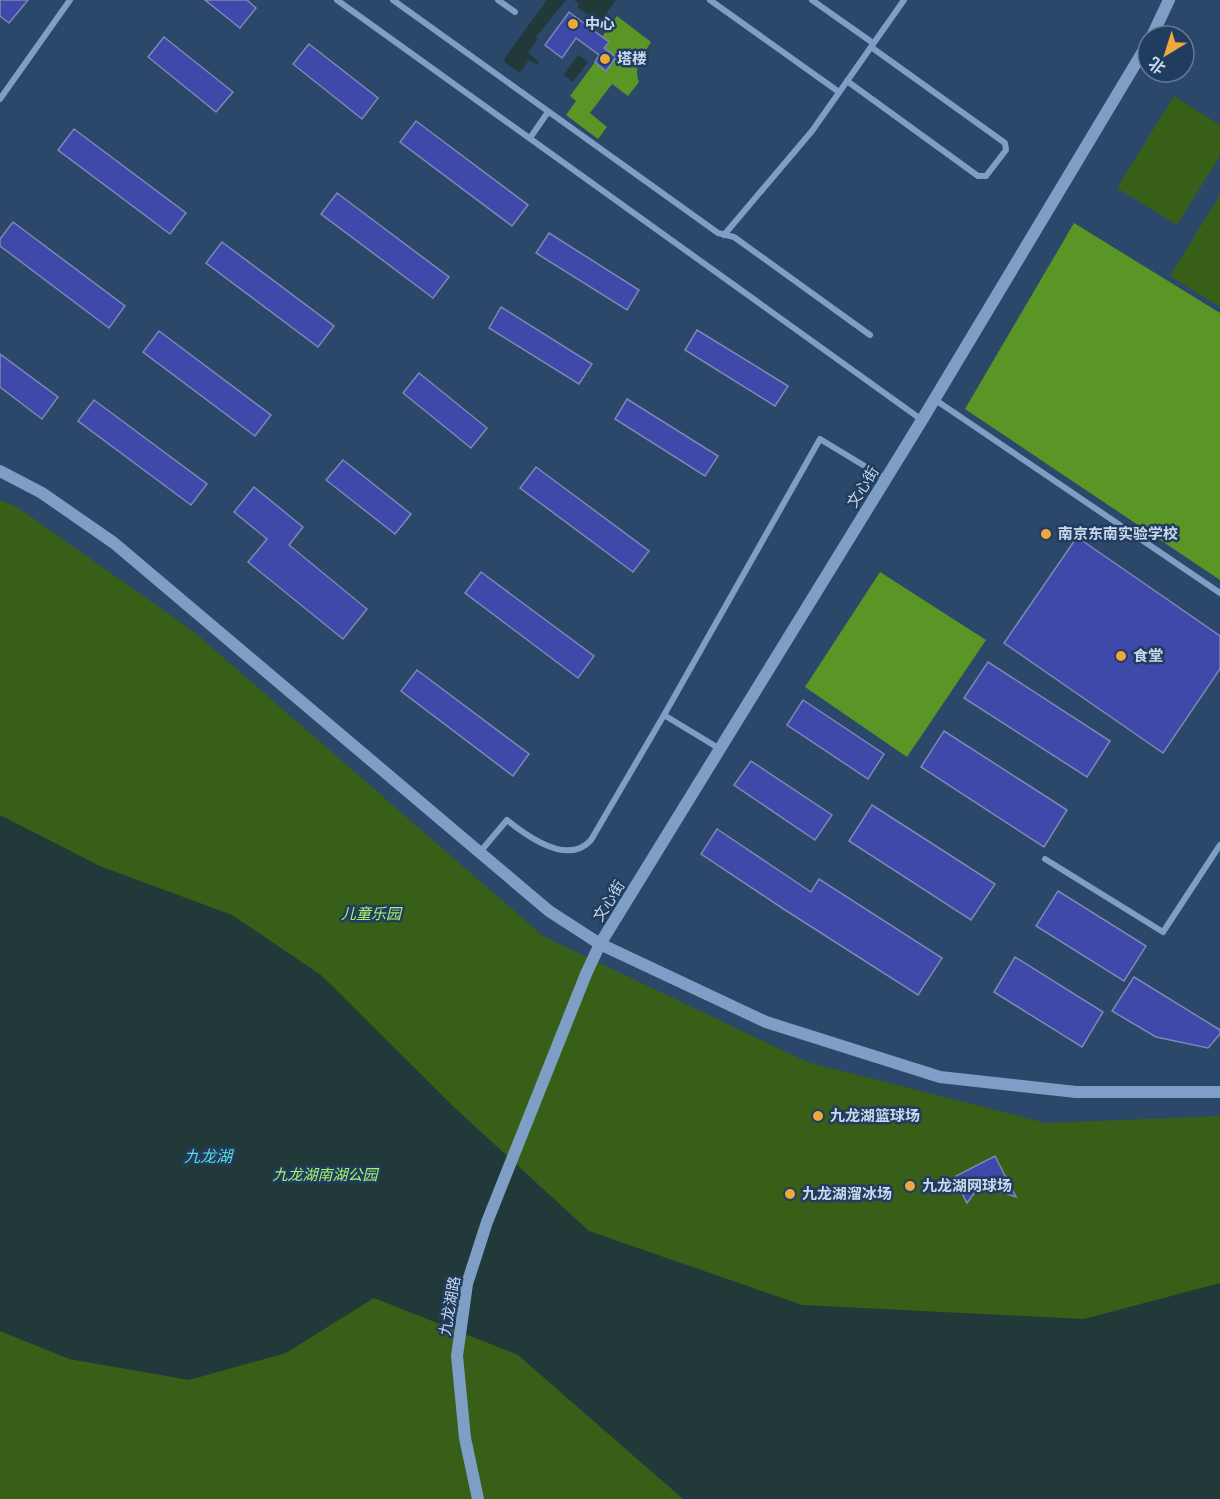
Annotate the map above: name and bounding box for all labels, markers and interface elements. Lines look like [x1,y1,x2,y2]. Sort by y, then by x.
place label: 中心 [585,13,615,33]
marker: 中心 [566,17,580,31]
north arrow [1136,24,1196,84]
place label: 塔楼 [617,48,647,68]
marker: 塔楼 [598,52,612,66]
text: 北 [1144,52,1170,79]
street label: 文心街 [842,462,883,511]
place label: 南京东南实验学校 [1058,523,1178,543]
marker: 南京东南实验学校 [1039,527,1053,541]
place label: 食堂 [1133,645,1163,665]
marker: 食堂 [1114,649,1128,663]
street label: 文心街 [588,876,629,925]
park label: 儿童乐园 [341,903,403,923]
place label: 九龙湖篮球场 [830,1105,920,1125]
marker: 九龙湖篮球场 [811,1109,825,1123]
water label: 九龙湖 [184,1145,235,1167]
park label: 九龙湖南湖公园 [272,1164,379,1184]
place label: 九龙湖网球场 [922,1175,1012,1195]
marker: 九龙湖网球场 [903,1179,917,1193]
place label: 九龙湖溜冰场 [802,1183,892,1203]
marker: 九龙湖溜冰场 [783,1187,797,1201]
street label: 九龙湖路 [434,1275,464,1337]

